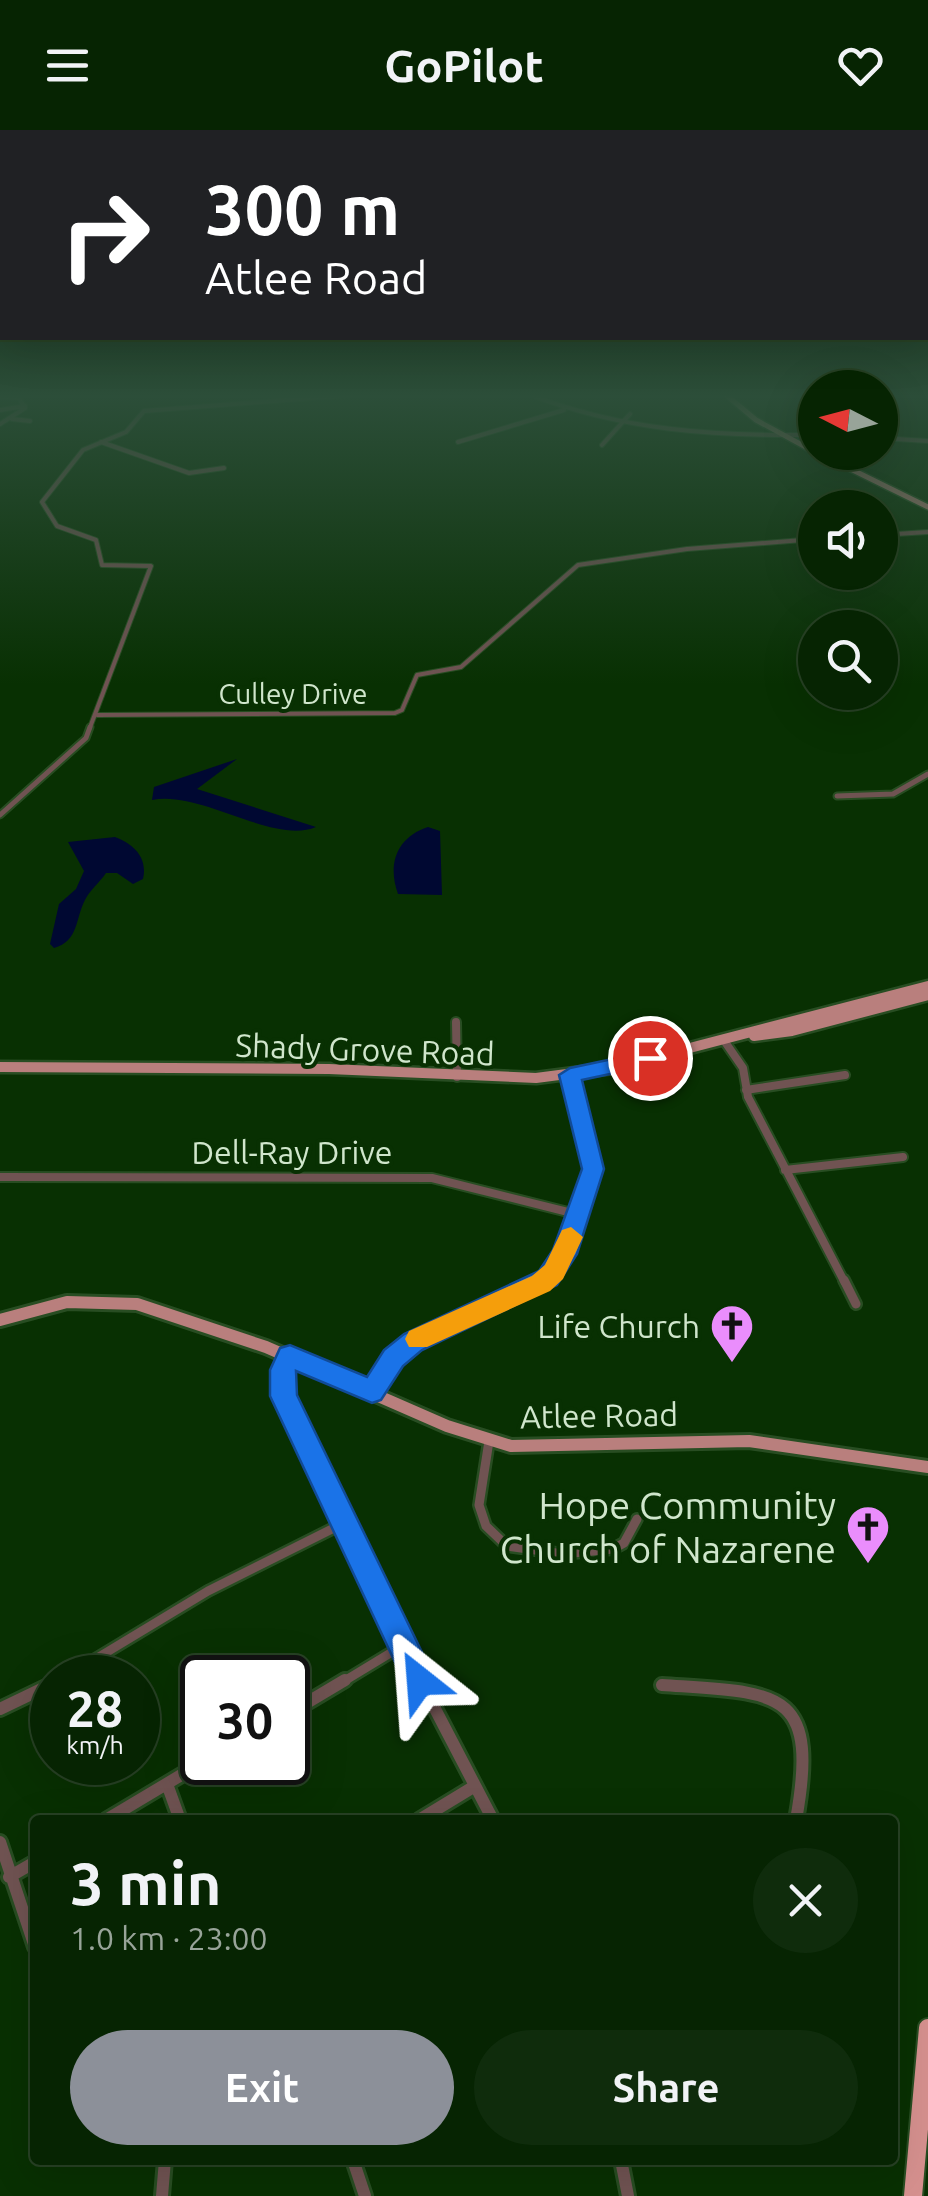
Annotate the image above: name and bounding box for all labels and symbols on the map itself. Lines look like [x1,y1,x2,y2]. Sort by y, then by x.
north arrow [798,370,898,470]
street label: Culley Drive [218,678,368,709]
pin [608,1016,693,1101]
street label: Shady Grove Road [235,1026,495,1072]
street label: Dell-Ray Drive [192,1134,392,1170]
church icon: Life Church [709,1303,755,1364]
place label: Life Church [537,1308,700,1344]
street label: Atlee Road [520,1396,678,1434]
place label: Hope Community Church of Nazarene [500,1484,836,1570]
church icon: Hope Community Church of Nazarene [845,1504,891,1565]
position arrow [368,1629,472,1733]
speed limit sign: 30 [180,1655,310,1785]

